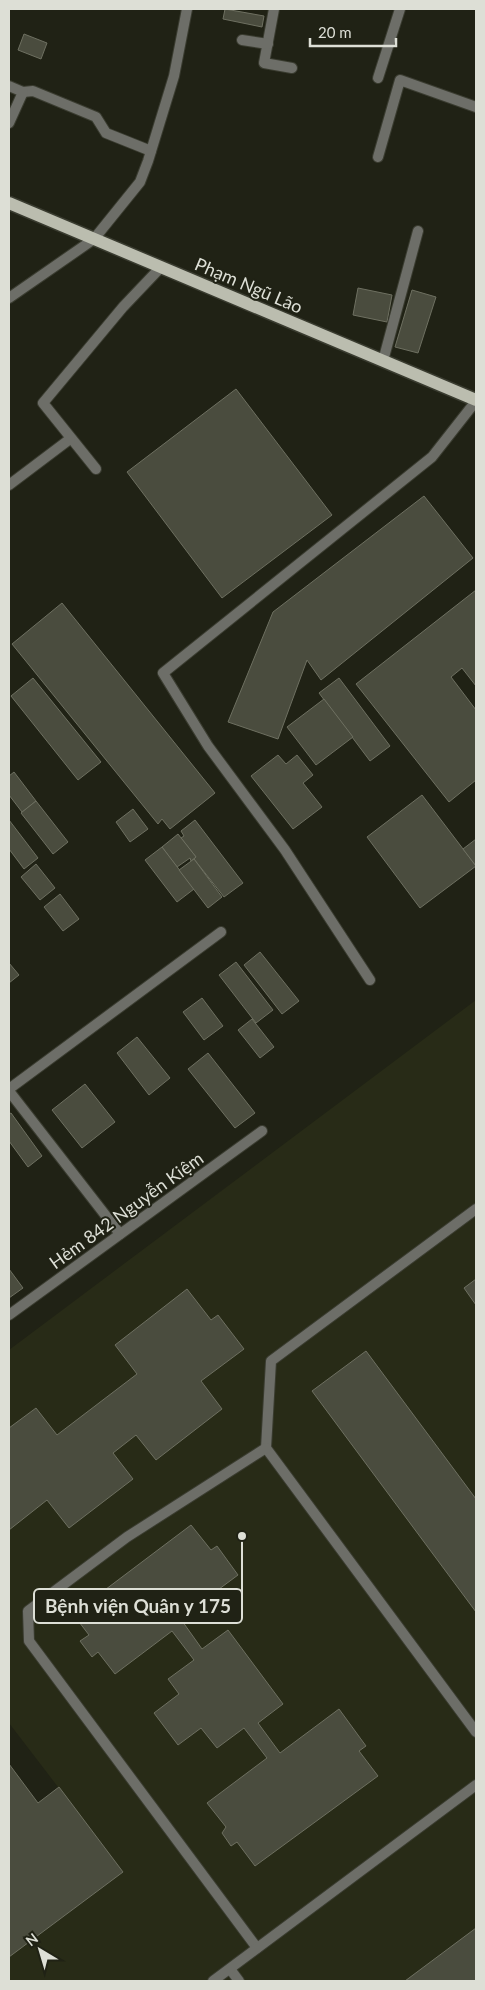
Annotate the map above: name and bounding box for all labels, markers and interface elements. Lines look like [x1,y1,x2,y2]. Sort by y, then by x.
scale bar [310,15,396,47]
text: 20 m [318,23,352,41]
street label: Phạm Ngũ Lão [192,252,306,318]
street label: Hẻm 842 Nguyễn Kiệm [45,1147,207,1273]
callout: Bệnh viện Quân y 175 [34,1589,242,1623]
text: Bệnh viện Quân y 175 [45,1594,231,1617]
north arrow [15,1925,65,1975]
text: N [22,1929,41,1949]

